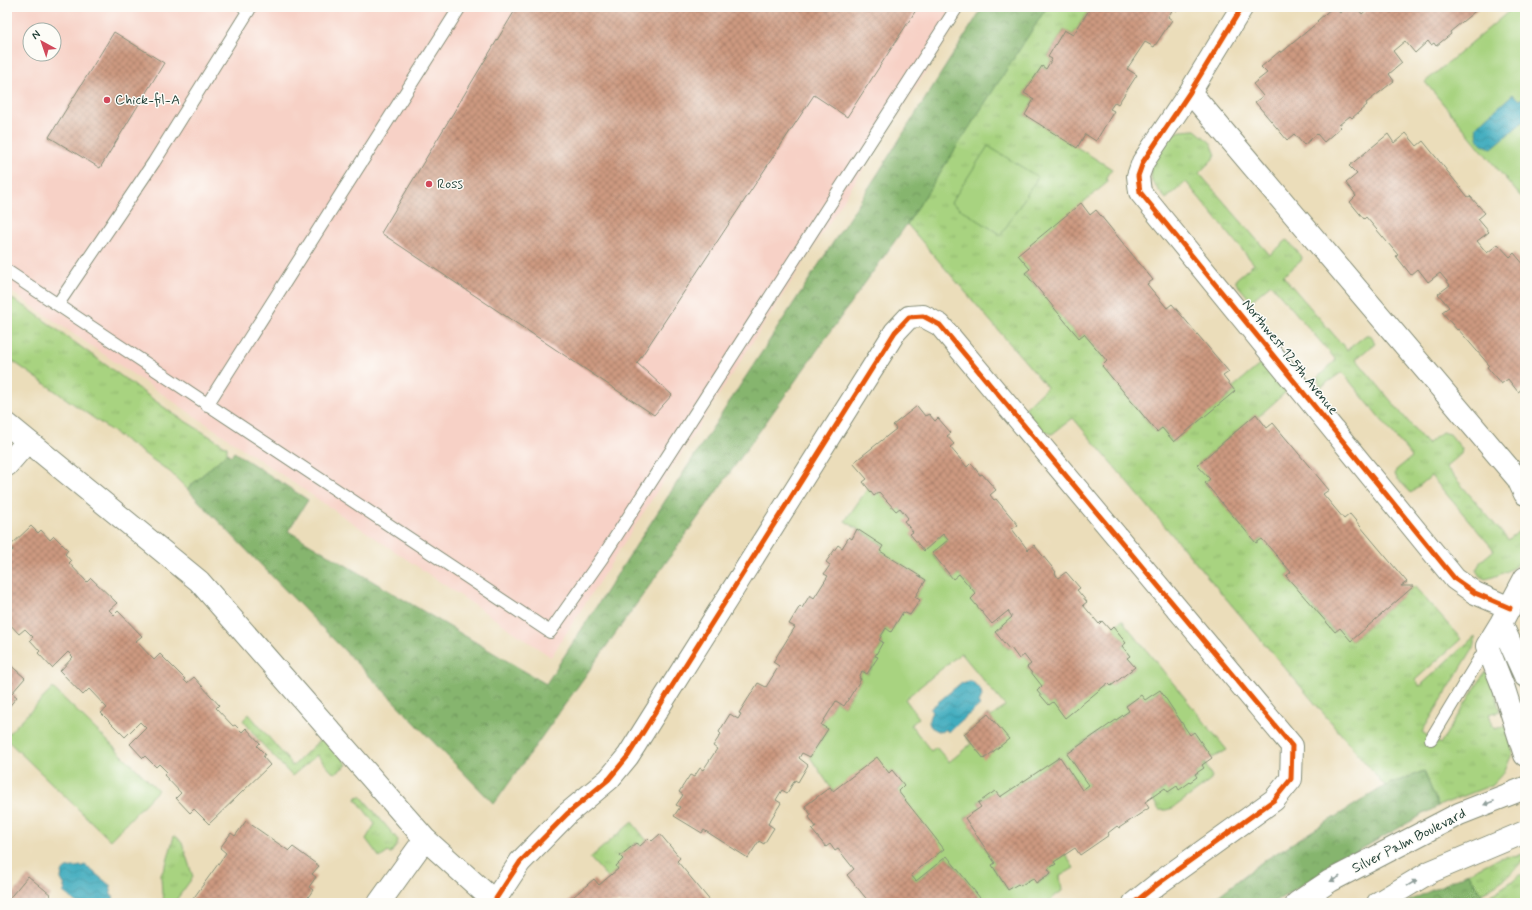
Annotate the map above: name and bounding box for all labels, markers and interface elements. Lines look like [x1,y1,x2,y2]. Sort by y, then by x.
north arrow [22,22,62,62]
text: N [29,27,44,43]
place label: Chick-fil-A [115,91,180,109]
marker: Chick-fil-A [102,95,112,105]
place label: Ross [437,175,463,193]
marker: Ross [424,179,434,189]
street label: Northwest 125th Avenue [1238,296,1342,418]
one-way arrow [1482,800,1494,806]
street label: Silver Palm Boulevard [1349,804,1469,878]
one-way arrow [1329,875,1340,882]
one-way arrow [1407,879,1417,887]

